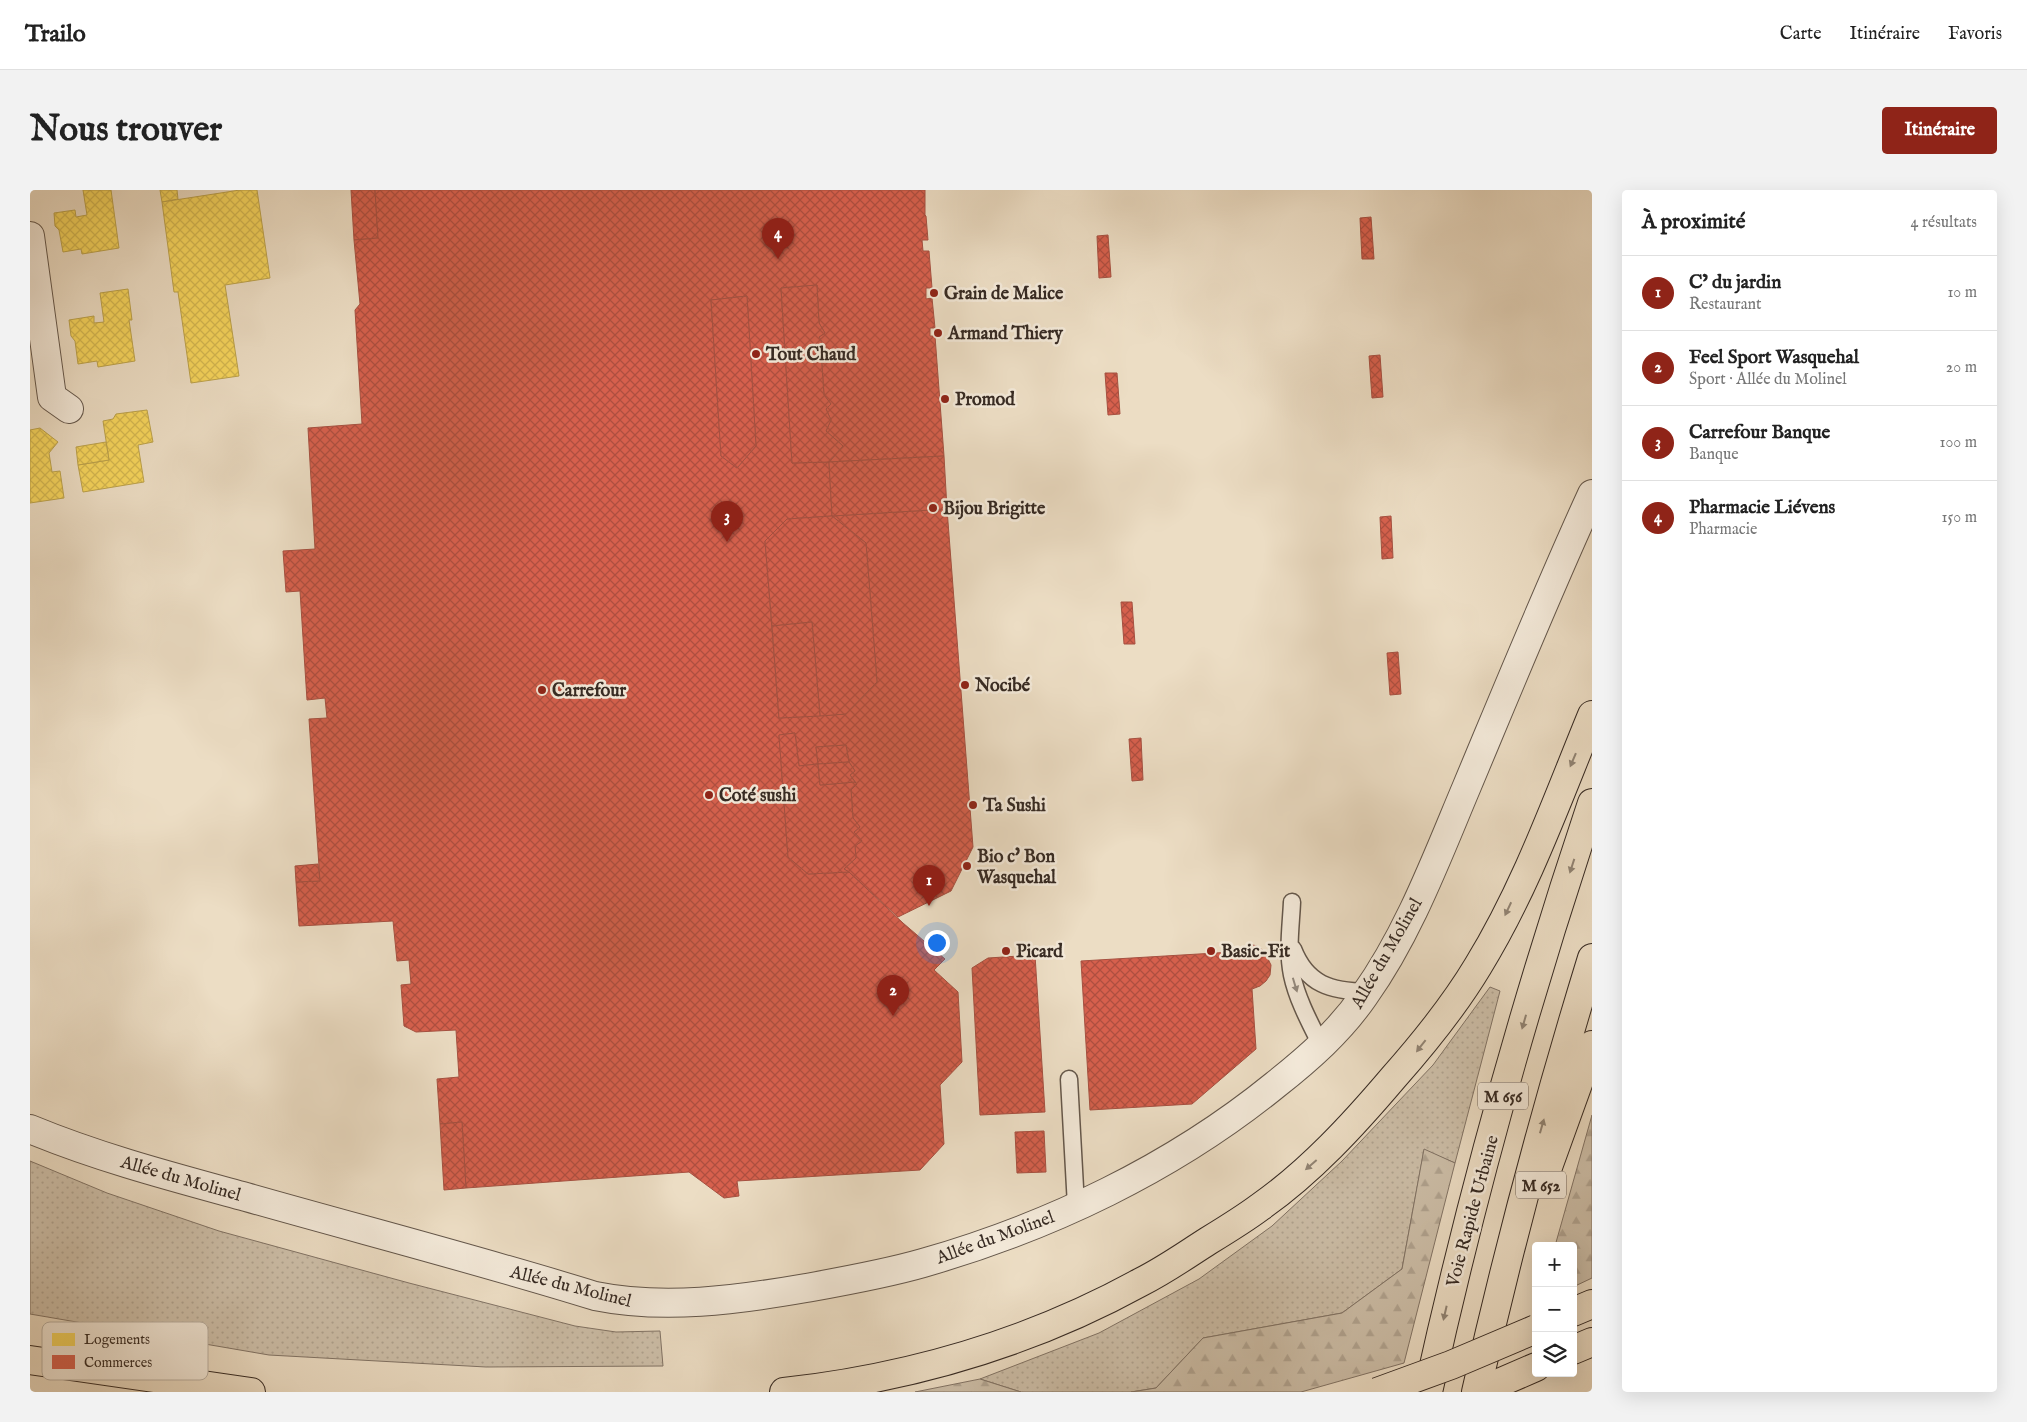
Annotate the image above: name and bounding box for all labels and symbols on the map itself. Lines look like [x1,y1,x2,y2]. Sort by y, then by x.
pin: 4 [762,218,794,259]
place label: Grain de Malice [944,283,1064,306]
marker: Grain de Malice [928,287,940,299]
place label: Armand Thiery [947,323,1064,346]
marker: Armand Thiery [932,327,944,339]
place label: Tout Chaud [765,344,856,367]
marker: Tout Chaud [750,348,762,360]
place label: Promod [955,389,1015,412]
marker: Promod [939,393,951,405]
place label: Bijou Brigitte [943,498,1046,521]
pin: 3 [711,501,743,542]
marker: Bijou Brigitte [927,502,939,514]
place label: Nocibé [974,675,1031,698]
marker: Nocibé [959,679,971,691]
place label: Carrefour [552,680,627,703]
marker: Carrefour [536,684,548,696]
one-way arrow [1569,753,1577,768]
place label: Coté sushi [719,785,797,808]
marker: Coté sushi [703,789,715,801]
place label: Ta Sushi [982,795,1046,818]
marker: Ta Sushi [967,799,979,811]
place label: Bio c' Bon Wasquehal [976,846,1057,890]
one-way arrow [1567,859,1575,874]
marker: Bio c' Bon Wasquehal [961,860,973,872]
pin: 1 [913,865,945,906]
street label: Allée du Molinel [1346,894,1428,1014]
one-way arrow [1504,902,1512,916]
your location [924,930,950,956]
place label: Picard [1016,941,1063,964]
place label: Basic-Fit [1221,941,1291,964]
marker: Picard [1000,945,1012,957]
marker: Basic-Fit [1205,945,1217,957]
pin: 2 [877,975,909,1016]
one-way arrow [1292,977,1300,992]
one-way arrow [1520,1014,1528,1029]
one-way arrow [1415,1039,1426,1052]
road number: M 656 [1478,1082,1528,1109]
one-way arrow [1538,1119,1546,1134]
street label: Voie Rapide Urbaine [1442,1133,1505,1291]
street label: Allée du Molinel [117,1151,243,1208]
one-way arrow [1305,1159,1317,1171]
road number: M 652 [1516,1172,1566,1198]
street label: Allée du Molinel [932,1206,1058,1271]
street label: Allée du Molinel [507,1261,634,1314]
one-way arrow [1441,1306,1449,1321]
legend [42,1322,208,1380]
text: Logements [84,1331,150,1349]
text: Commerces [84,1354,152,1372]

